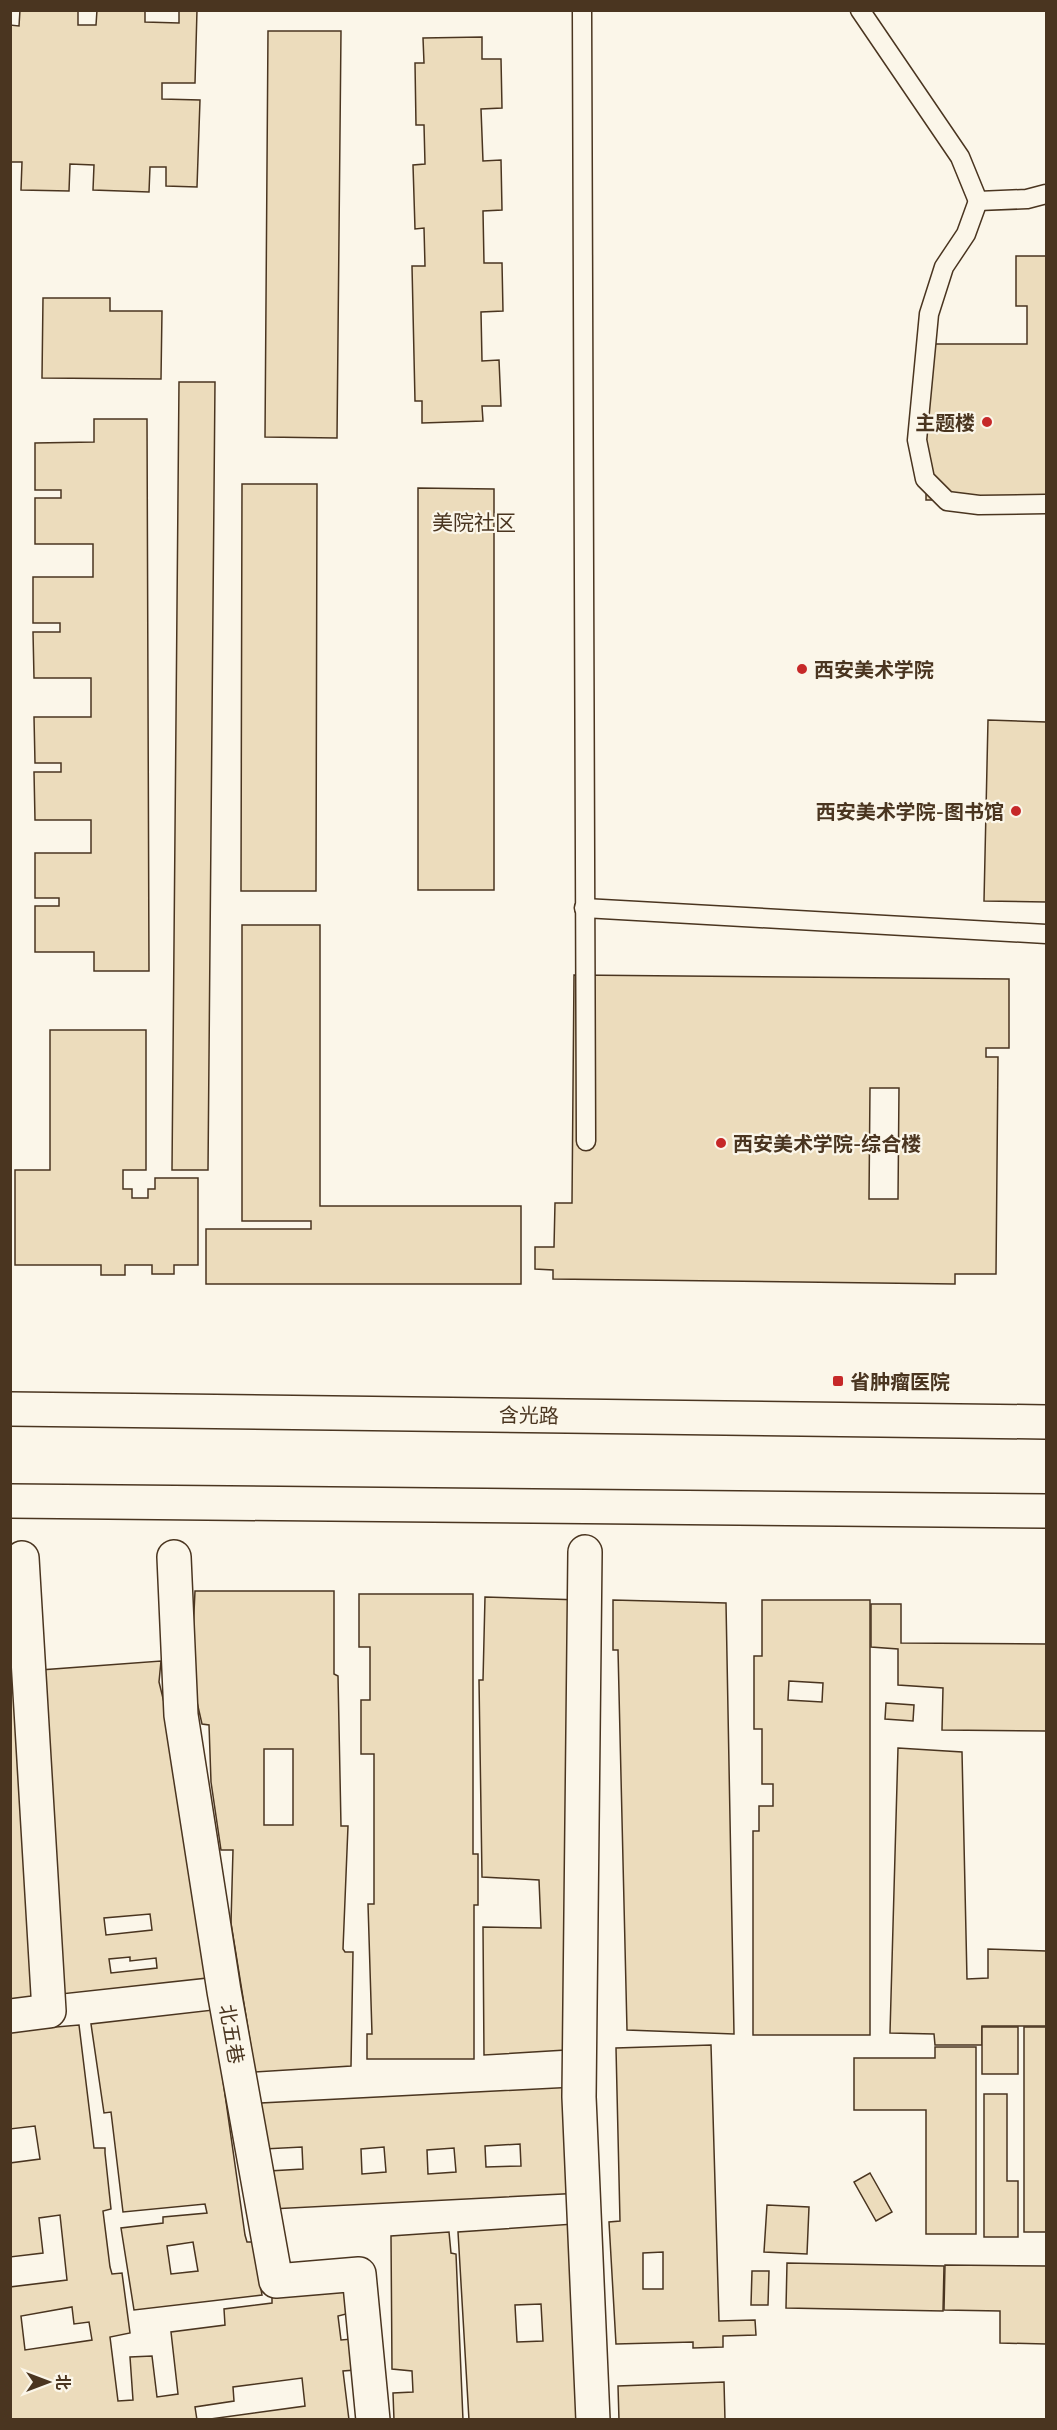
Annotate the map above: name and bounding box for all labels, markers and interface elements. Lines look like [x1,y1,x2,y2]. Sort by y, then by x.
place label: 主题楼 [915,409,975,436]
marker: 主题楼 [980,415,994,429]
district label: 美院社区 [432,508,516,536]
place label: 西安美术学院 [814,656,934,683]
marker: 西安美术学院 [795,662,809,676]
place label: 西安美术学院-图书馆 [816,798,1004,825]
marker: 西安美术学院-图书馆 [1009,804,1023,818]
place label: 西安美术学院-综合楼 [733,1130,921,1157]
marker: 西安美术学院-综合楼 [714,1136,728,1150]
place label: 省肿瘤医院 [850,1368,950,1395]
marker: 省肿瘤医院 [831,1374,845,1388]
street label: 含光路 [499,1401,559,1429]
street label: 北五巷 [213,2002,251,2066]
north arrow [18,2352,78,2412]
text: 北 [52,2374,74,2390]

